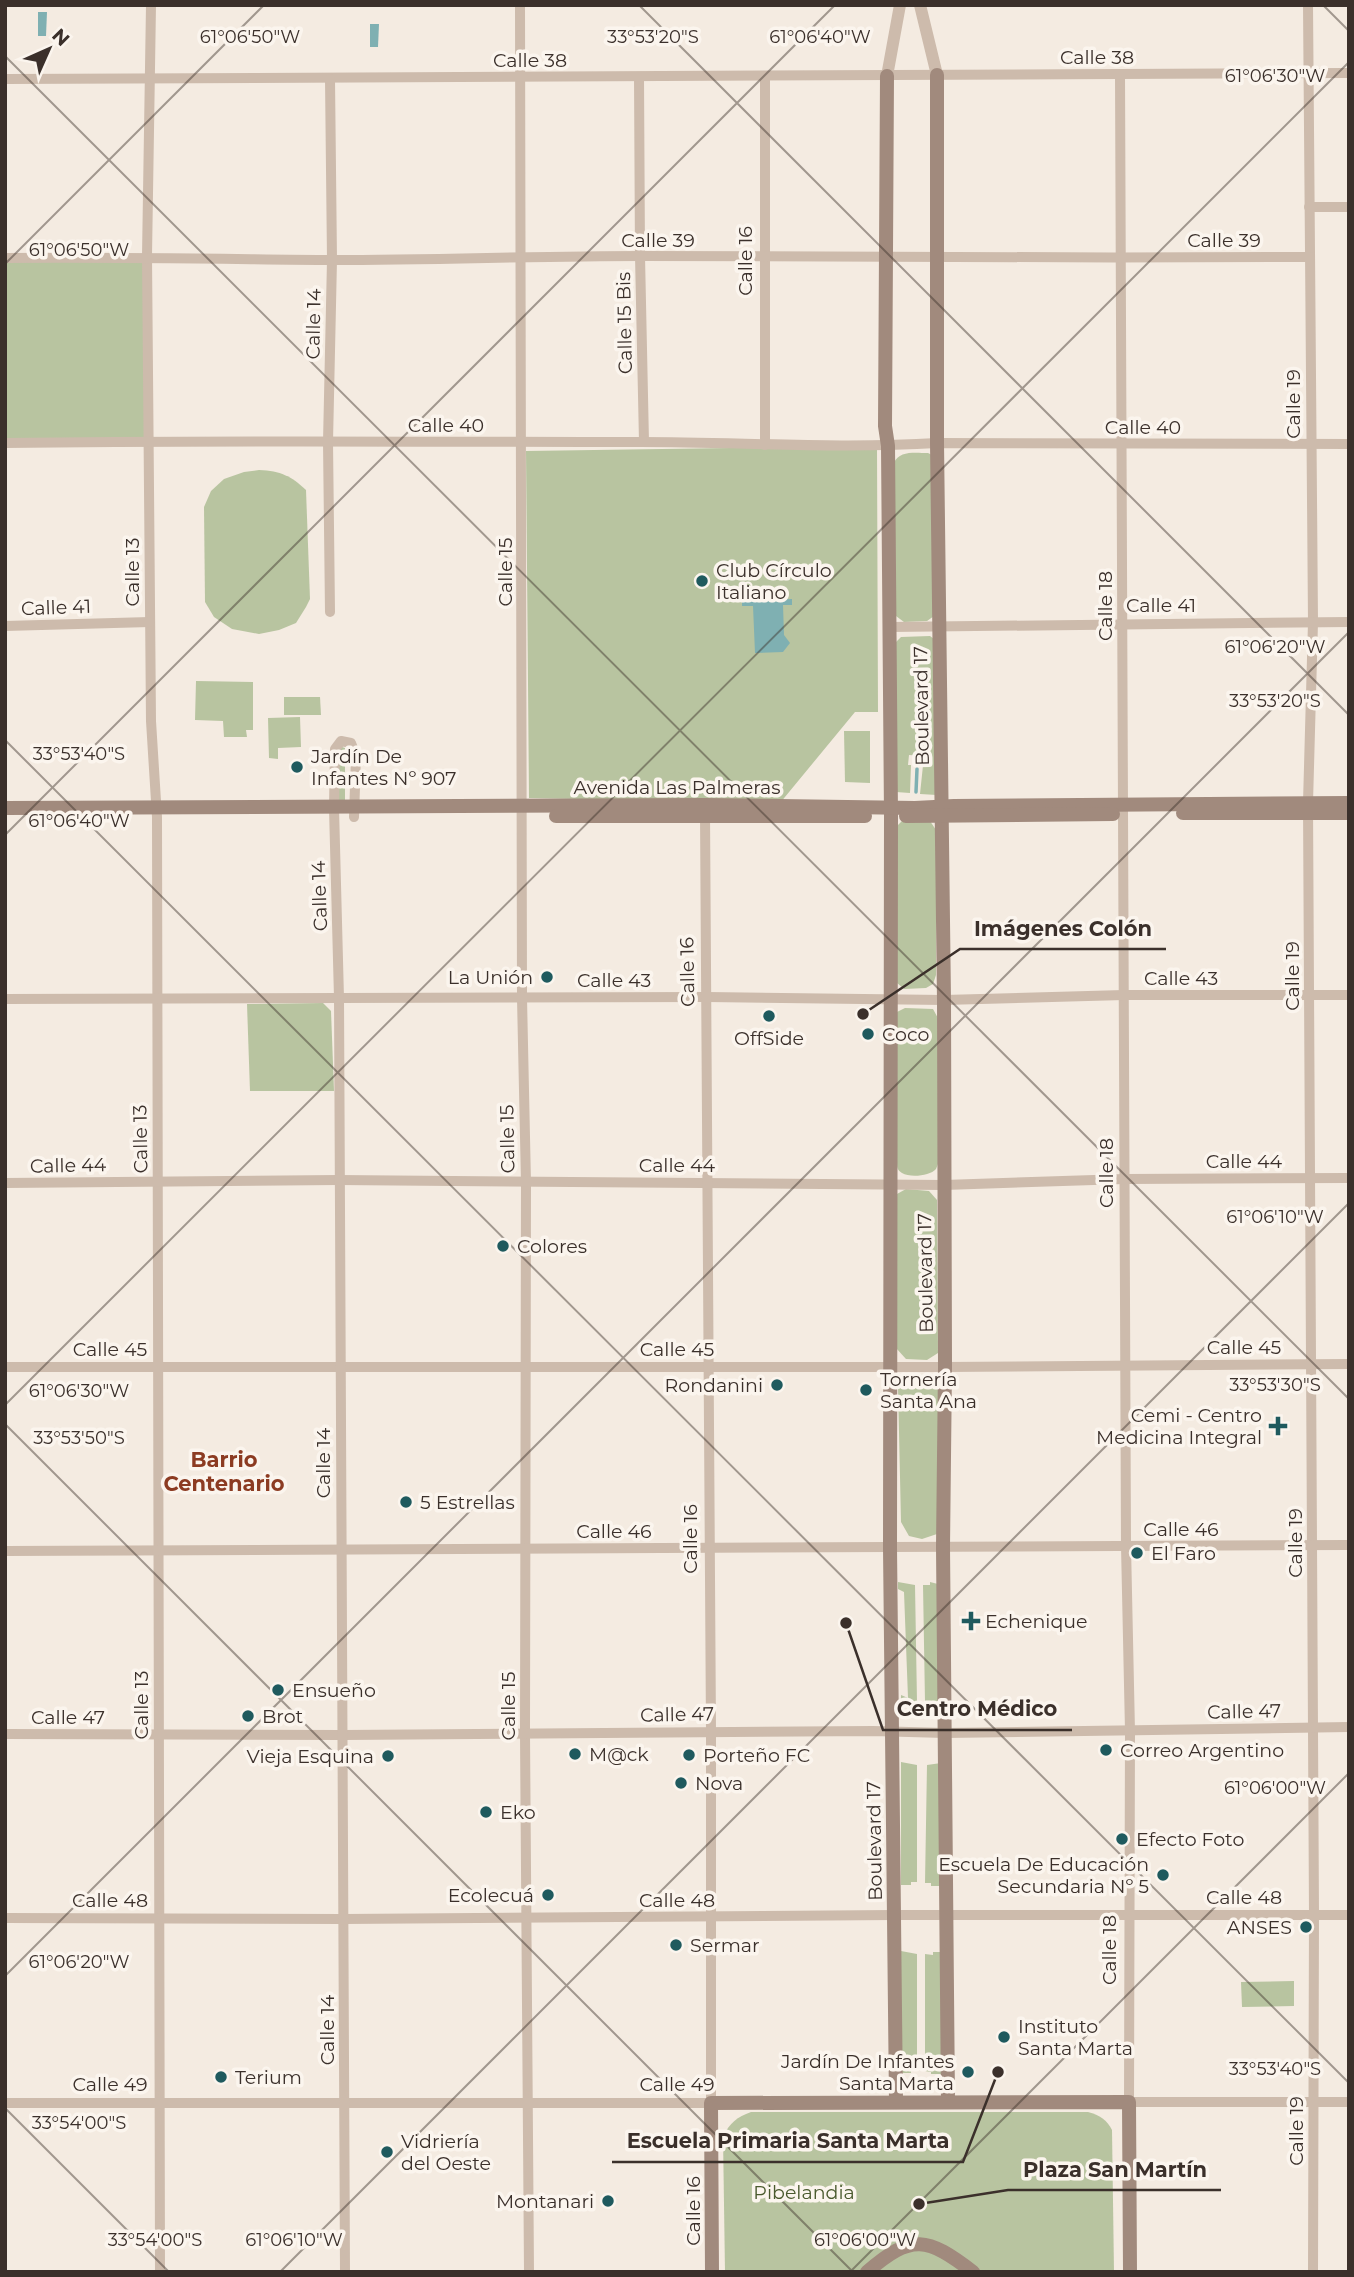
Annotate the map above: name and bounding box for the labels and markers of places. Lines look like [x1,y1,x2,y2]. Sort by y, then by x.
place label: Club Círculo Italiano [716,559,832,604]
marker: Club Círculo Italiano [694,573,710,589]
place label: Jardín De Infantes Nº 907 [310,745,456,790]
marker: Jardín De Infantes Nº 907 [289,759,305,775]
callout: Imágenes Colón [960,907,1166,949]
place label: La Unión [448,966,533,989]
marker: La Unión [539,969,555,985]
marker: OffSide [761,1008,777,1024]
place label: Coco [882,1023,929,1046]
marker: Coco [860,1026,876,1042]
place label: OffSide [734,1027,804,1050]
place label: Colores [517,1235,587,1258]
marker: Colores [495,1238,511,1254]
place label: Tornería Santa Ana [880,1368,977,1413]
place label: Rondanini [665,1374,763,1397]
marker: Rondanini [769,1377,785,1393]
marker: Tornería Santa Ana [858,1382,874,1398]
place label: Cemi - Centro Medicina Integral [1096,1404,1262,1449]
marker: Cemi - Centro Medicina Integral [1268,1416,1288,1436]
place label: 5 Estrellas [420,1491,515,1514]
marker: 5 Estrellas [398,1494,414,1510]
place label: El Faro [1151,1542,1216,1565]
marker: El Faro [1129,1545,1145,1561]
place label: Echenique [985,1610,1088,1633]
marker: Echenique [963,1613,979,1629]
place label: Ensueño [292,1679,376,1702]
marker: Ensueño [270,1682,286,1698]
callout: Centro Médico [883,1688,1072,1730]
place label: Brot [262,1705,304,1728]
marker: Brot [240,1708,256,1724]
place label: Correo Argentino [1120,1739,1284,1762]
marker: Correo Argentino [1098,1742,1114,1758]
place label: M@ck [589,1743,649,1766]
place label: Porteño FC [703,1744,810,1767]
place label: Vieja Esquina [247,1745,374,1768]
marker: M@ck [567,1746,583,1762]
marker: Porteño FC [681,1747,697,1763]
marker: Vieja Esquina [380,1748,396,1764]
place label: Nova [695,1772,743,1795]
marker: Nova [673,1775,689,1791]
place label: Eko [500,1801,536,1824]
marker: Eko [478,1804,494,1820]
place label: Efecto Foto [1136,1828,1244,1851]
marker: Efecto Foto [1114,1831,1130,1847]
place label: Escuela De Educación Secundaria Nº 5 [938,1853,1149,1898]
marker: Escuela De Educación Secundaria Nº 5 [1155,1867,1171,1883]
place label: Ecolecuá [448,1884,534,1907]
marker: Ecolecuá [540,1887,556,1903]
place label: ANSES [1227,1916,1292,1939]
marker: ANSES [1298,1919,1314,1935]
place label: Sermar [690,1934,760,1957]
marker: Sermar [668,1937,684,1953]
place label: Instituto Santa Marta [1018,2015,1133,2060]
marker: Instituto Santa Marta [996,2029,1012,2045]
place label: Jardín De Infantes Santa Marta [780,2050,954,2095]
marker: Jardín De Infantes Santa Marta [960,2064,976,2080]
place label: Terium [235,2066,302,2089]
marker: Terium [213,2069,229,2085]
callout: Escuela Primaria Santa Marta [612,2120,963,2162]
place label: Vidriería del Oeste [401,2130,491,2175]
marker: Vidriería del Oeste [379,2144,395,2160]
callout: Plaza San Martín [1008,2148,1221,2190]
place label: Montanari [496,2190,594,2213]
marker: Montanari [600,2193,616,2209]

